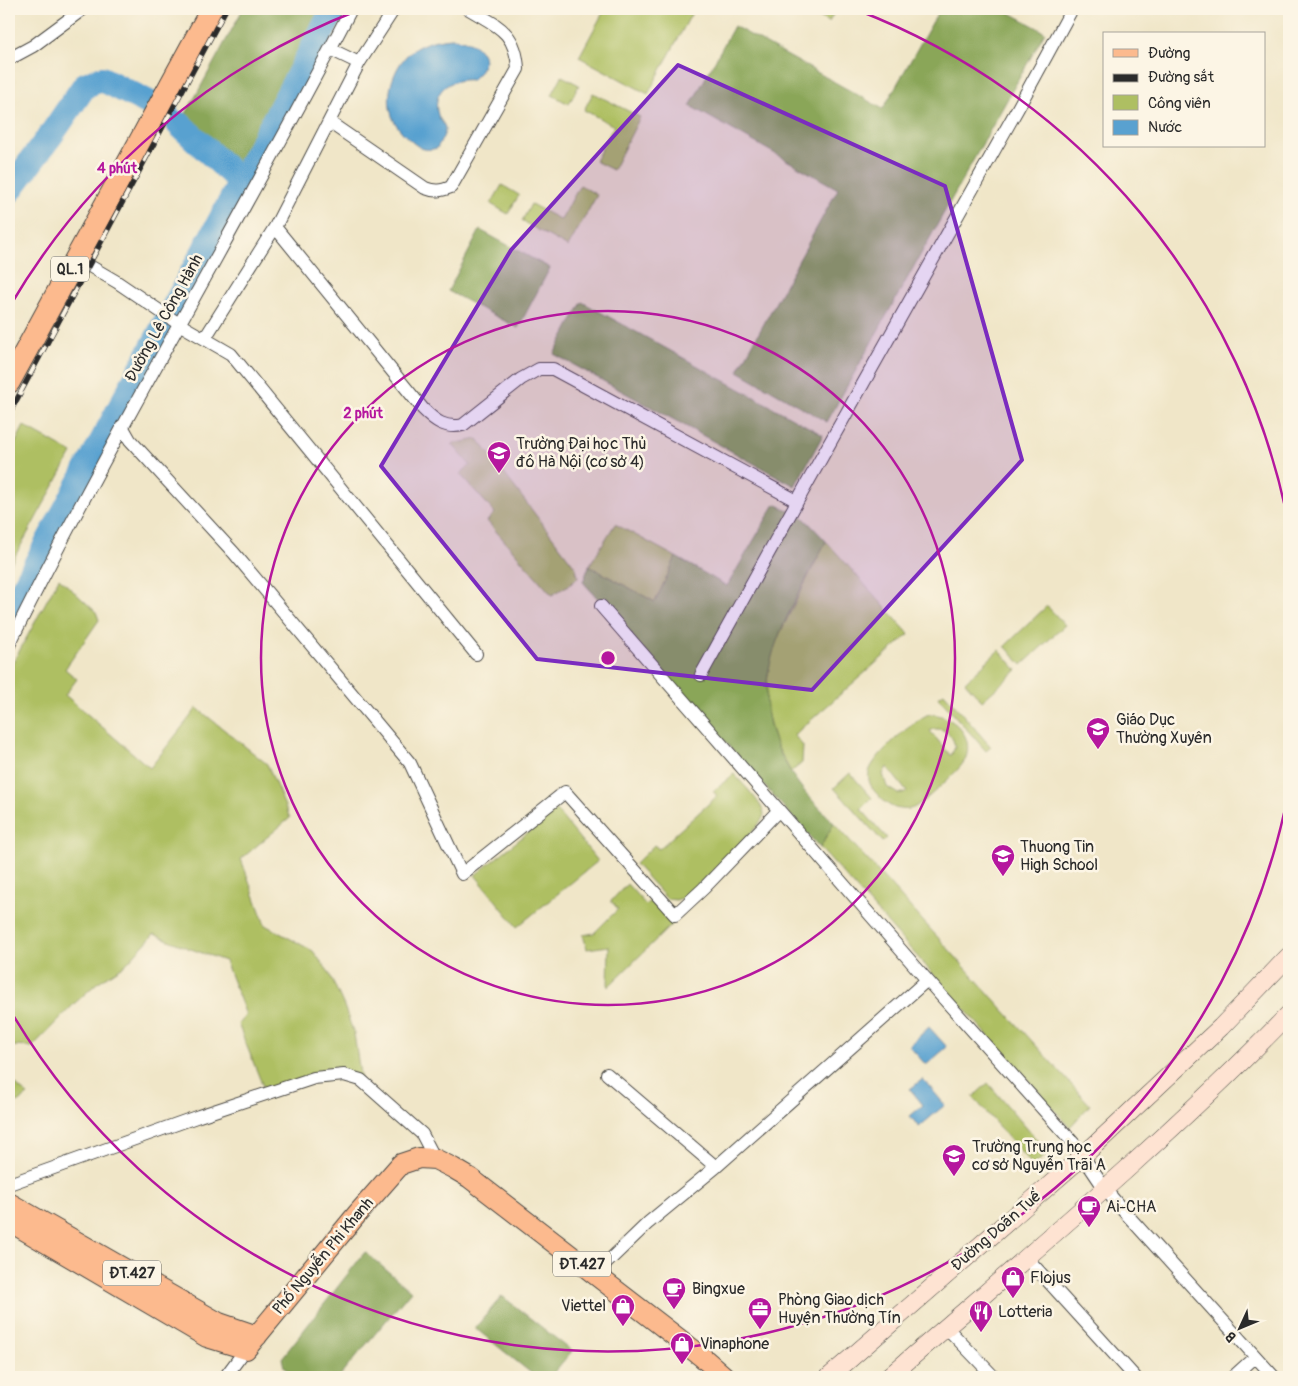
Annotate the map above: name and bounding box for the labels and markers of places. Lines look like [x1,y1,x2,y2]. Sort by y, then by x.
place label: Trường Đại học Thủ đô Hà Nội (cơ sở 4) [516,434,647,472]
school or university icon: Trường Đại học Thủ đô Hà Nội (cơ sở 4) [486,440,512,474]
centre of rings [599,649,617,667]
place label: Giáo Dục Thường Xuyên [1116,710,1212,748]
school or university icon: Giáo Dục Thường Xuyên [1085,716,1111,750]
place label: Thuong Tin High School [1020,837,1098,875]
school or university icon: Thuong Tin High School [990,843,1016,877]
place label: Trường Trung học cơ sở Nguyễn Trãi A [972,1137,1106,1175]
school or university icon: Trường Trung học cơ sở Nguyễn Trãi A [941,1143,967,1177]
cafe icon: Ai-CHA [1076,1194,1102,1228]
place label: Ai-CHA [1106,1197,1156,1217]
shop icon: Flojus [1000,1265,1026,1299]
place label: Flojus [1030,1268,1071,1288]
cafe icon: Bingxue [661,1276,687,1310]
place label: Bingxue [692,1279,745,1299]
place label: Phòng Giao dịch Huyện Thường Tín [778,1290,901,1328]
shop icon: Viettel [610,1293,636,1327]
place label: Viettel [561,1296,606,1316]
office icon: Phòng Giao dịch Huyện Thường Tín [747,1296,773,1330]
restaurant icon: Lotteria [968,1299,994,1333]
place label: Lotteria [998,1302,1052,1322]
shop icon: Vinaphone [669,1331,695,1365]
place label: Vinaphone [700,1334,769,1354]

